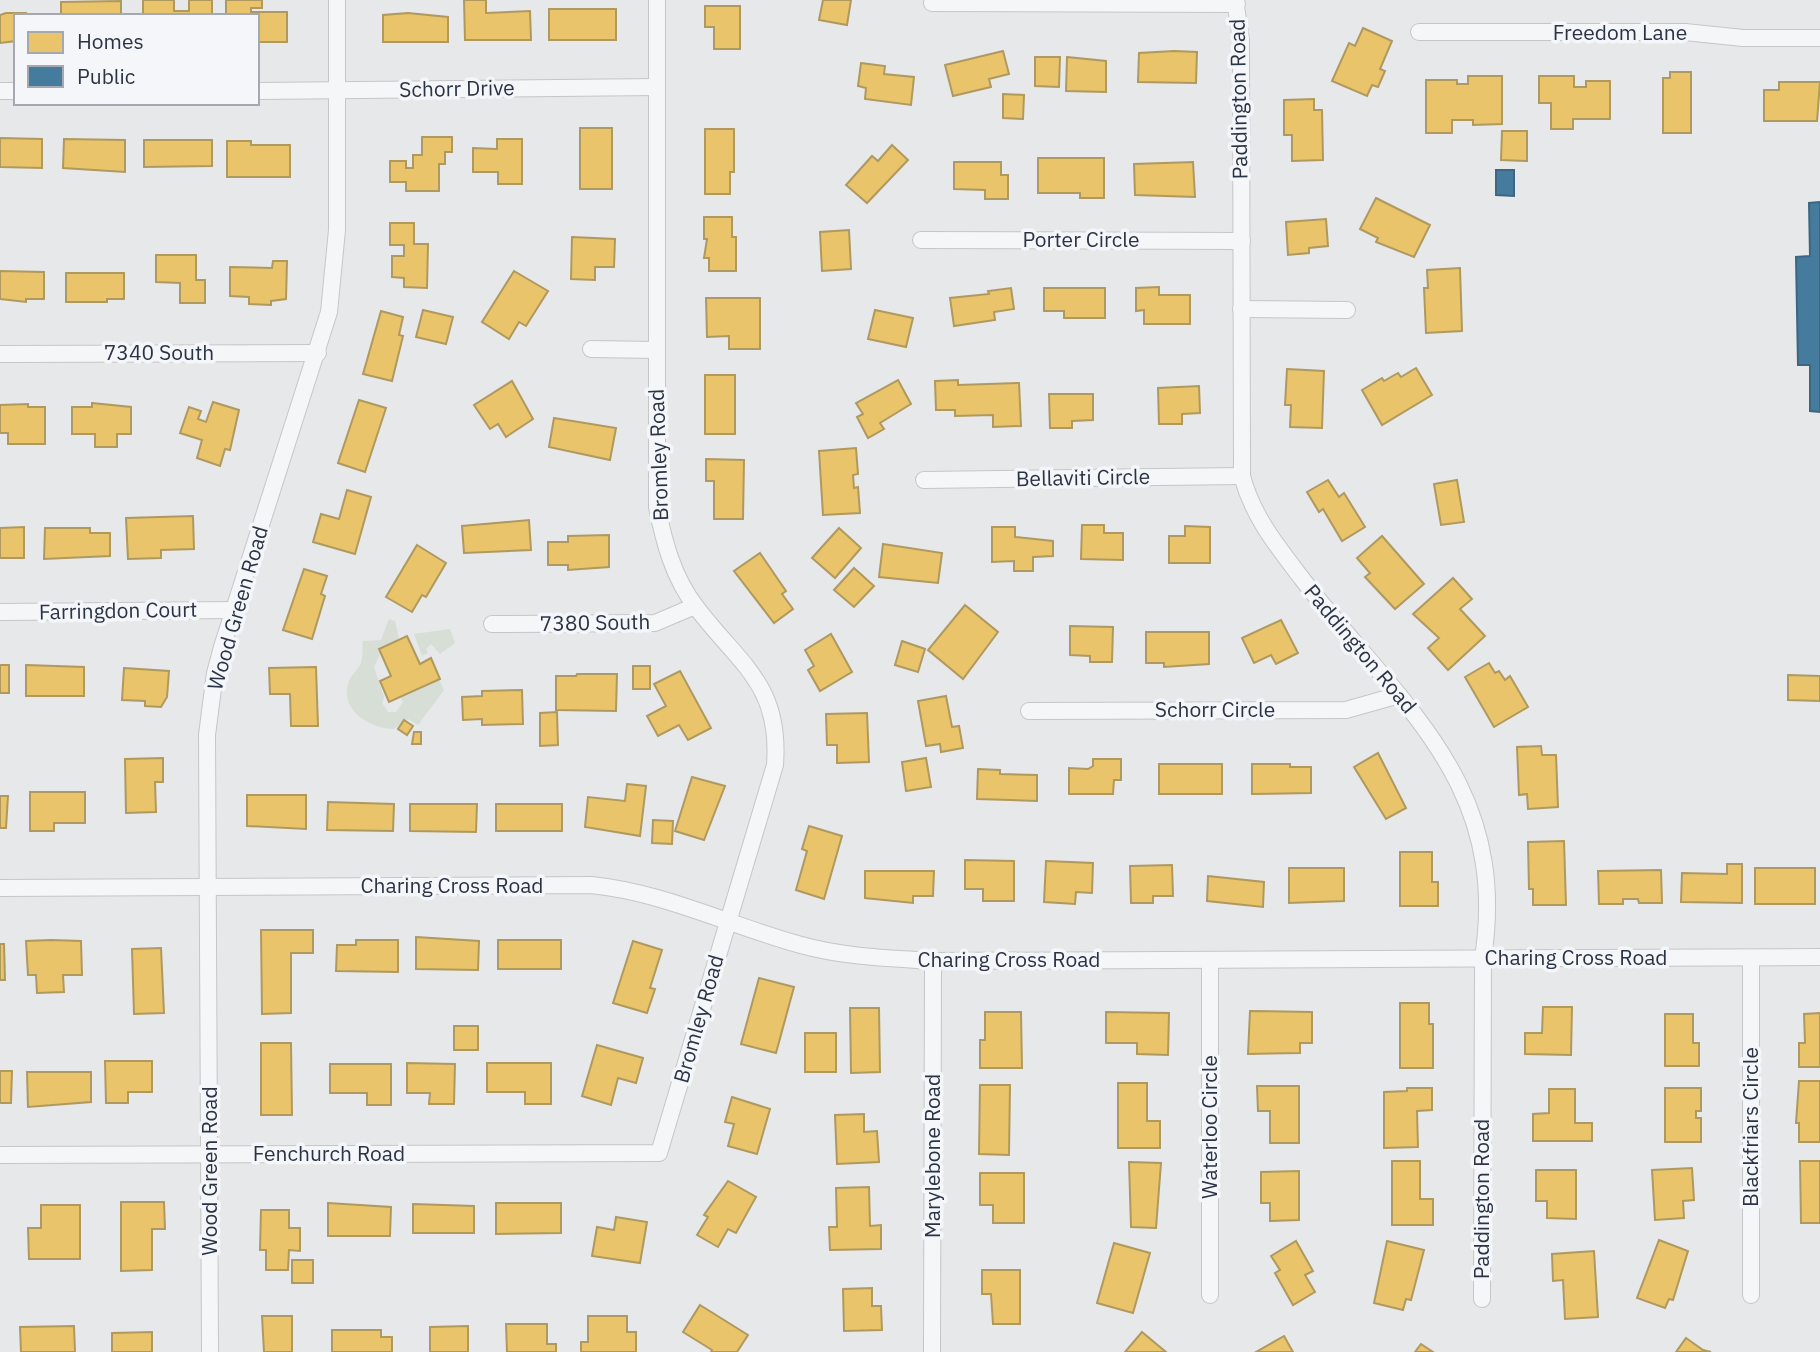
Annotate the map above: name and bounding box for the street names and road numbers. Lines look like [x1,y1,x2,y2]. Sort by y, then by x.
street label: Paddington Road [1223,18,1253,180]
street label: Freedom Lane [1553,18,1687,46]
street label: Schorr Drive [399,73,515,103]
street label: Porter Circle [1022,225,1140,253]
street label: 7340 South [104,338,214,366]
street label: Bromley Road [642,388,674,522]
street label: Bellaviti Circle [1016,462,1150,492]
street label: Wood Green Road [200,522,274,693]
street label: Paddington Road [1298,578,1423,719]
street label: Farringdon Court [39,595,197,625]
street label: 7380 South [539,607,650,637]
street label: Schorr Circle [1155,695,1275,723]
street label: Charing Cross Road [360,871,544,899]
street label: Charing Cross Road [1484,943,1668,971]
street label: Charing Cross Road [917,945,1101,973]
street label: Bromley Road [666,951,730,1086]
street label: Blackfriars Circle [1736,1047,1764,1207]
street label: Waterloo Circle [1195,1055,1223,1199]
street label: Marylebone Road [918,1074,946,1238]
street label: Wood Green Road [195,1086,223,1256]
street label: Paddington Road [1467,1119,1495,1279]
street label: Fenchurch Road [253,1139,405,1167]

